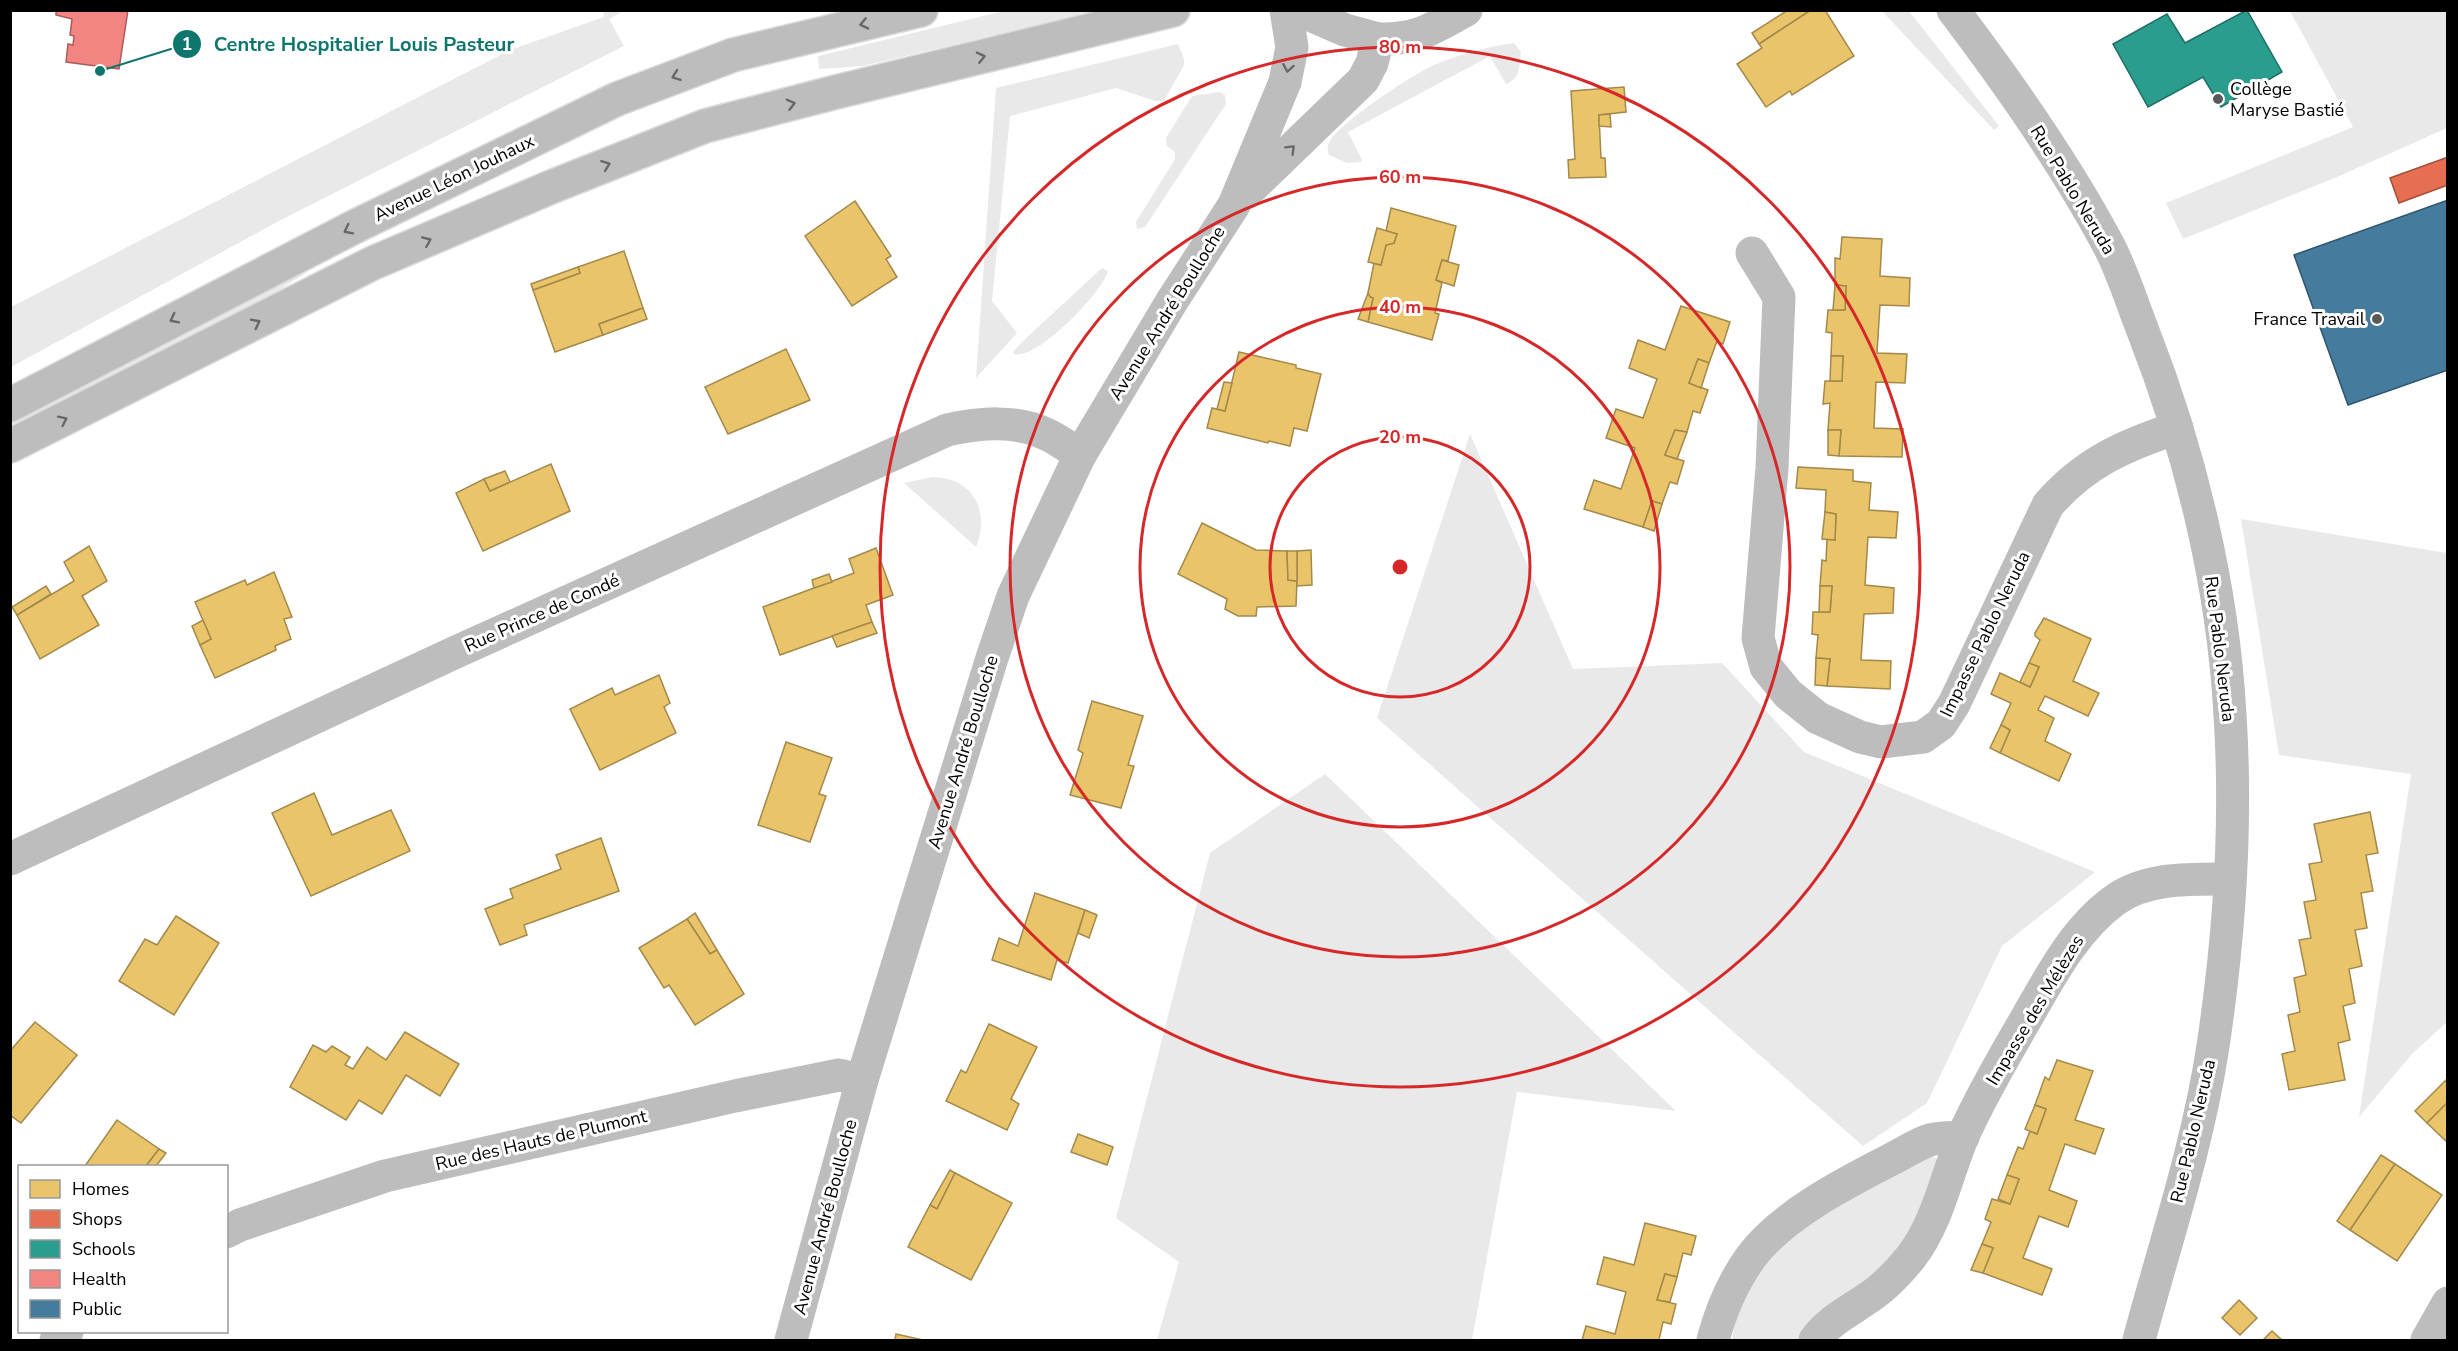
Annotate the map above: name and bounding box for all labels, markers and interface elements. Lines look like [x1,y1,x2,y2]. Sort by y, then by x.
one-way arrow [859,17,869,30]
callout: Centre Hospitalier Louis Pasteur [172,25,526,63]
text: Centre Hospitalier Louis Pasteur [214,31,514,58]
text: 1 [182,32,192,56]
text: 80 m [1379,35,1421,59]
one-way arrow [975,52,985,65]
one-way arrow [1282,63,1295,73]
one-way arrow [672,69,682,82]
place label: Collège Maryse Bastié [2230,77,2344,122]
marker: Collège Maryse Bastié [2211,92,2225,106]
one-way arrow [786,98,796,111]
street label: Rue Pablo Neruda [2025,121,2121,259]
street label: Avenue Léon Jouhaux [370,129,539,227]
one-way arrow [1285,145,1295,156]
one-way arrow [600,160,611,172]
text: 60 m [1379,165,1421,189]
street label: Avenue André Boulloche [1104,221,1230,405]
one-way arrow [344,223,354,234]
one-way arrow [420,236,431,248]
text: 40 m [1379,295,1421,319]
place label: France Travail [2253,307,2366,331]
one-way arrow [170,312,181,323]
marker: France Travail [2370,312,2384,326]
one-way arrow [250,319,260,330]
one-way arrow [57,416,68,428]
text: 20 m [1379,425,1421,449]
street label: Impasse Pablo Neruda [1934,547,2036,721]
centre of rings [1390,557,1410,577]
street label: Rue Prince de Condé [461,568,623,658]
street label: Rue Pablo Neruda [2199,575,2241,723]
street label: Avenue André Boulloche [922,652,1004,852]
street label: Impasse des Mélèzes [1981,931,2089,1089]
street label: Rue Pablo Neruda [2165,1057,2221,1205]
street label: Rue des Hauts de Plumont [433,1104,650,1176]
street label: Avenue André Boulloche [787,1117,863,1317]
legend [18,1165,228,1333]
text: Homes [72,1177,129,1201]
text: Shops [72,1207,122,1231]
text: Schools [72,1237,136,1261]
text: Health [72,1267,127,1291]
text: Public [72,1297,122,1321]

